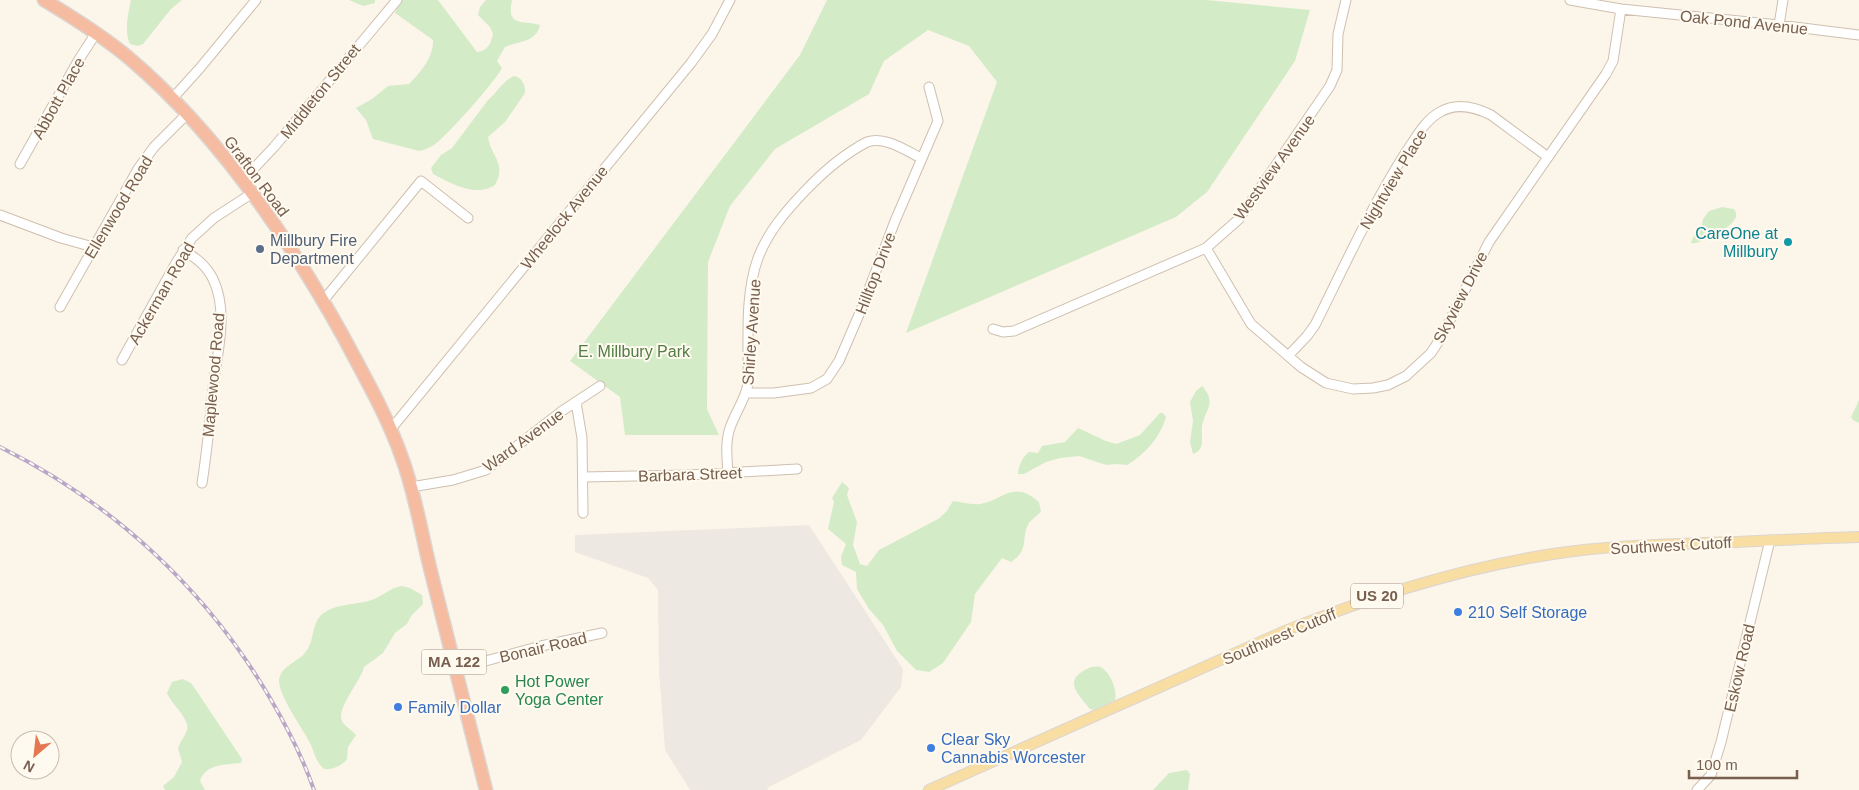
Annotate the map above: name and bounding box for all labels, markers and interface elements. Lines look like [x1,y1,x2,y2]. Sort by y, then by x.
street label: Oak Pond Avenue [1679,7,1809,38]
street label: Middleton Street [277,40,364,142]
street label: Abbott Place [29,54,88,142]
street label: Westview Avenue [1231,111,1318,223]
street label: Nightview Place [1357,126,1430,232]
street label: Grafton Road [221,133,292,220]
street label: Ellenwood Road [81,153,156,262]
street label: Wheelock Avenue [518,162,611,272]
place label: CareOne at Millbury [1695,225,1779,260]
street label: Hilltop Drive [852,230,899,316]
place label: Millbury Fire Department [270,232,357,267]
marker: CareOne at Millbury [1782,236,1794,248]
street label: Ackerman Road [125,239,197,347]
marker: Millbury Fire Department [254,243,266,255]
street label: Skyview Drive [1430,249,1491,346]
street label: Shirley Avenue [739,278,764,386]
street label: Maplewood Road [200,312,227,438]
park label: E. Millbury Park [578,343,691,360]
street label: Ward Avenue [480,405,567,475]
street label: Barbara Street [638,464,743,485]
street label: Southwest Cutoff [1610,534,1733,557]
road number: US 20 [1351,584,1403,608]
place label: 210 Self Storage [1468,604,1587,621]
street label: Southwest Cutoff [1220,605,1339,668]
marker: 210 Self Storage [1452,606,1464,618]
street label: Eskow Road [1721,622,1758,714]
street label: Bonair Road [498,629,588,666]
road number: MA 122 [422,650,486,674]
place label: Hot Power Yoga Center [515,673,604,708]
marker: Hot Power Yoga Center [499,684,511,696]
place label: Family Dollar [408,699,502,716]
marker: Family Dollar [392,701,404,713]
north arrow [10,730,60,780]
place label: Clear Sky Cannabis Worcester [941,731,1086,766]
marker: Clear Sky Cannabis Worcester [925,742,937,754]
scale bar [1689,748,1796,780]
text: 100 m [1696,756,1738,773]
text: N [21,757,37,776]

